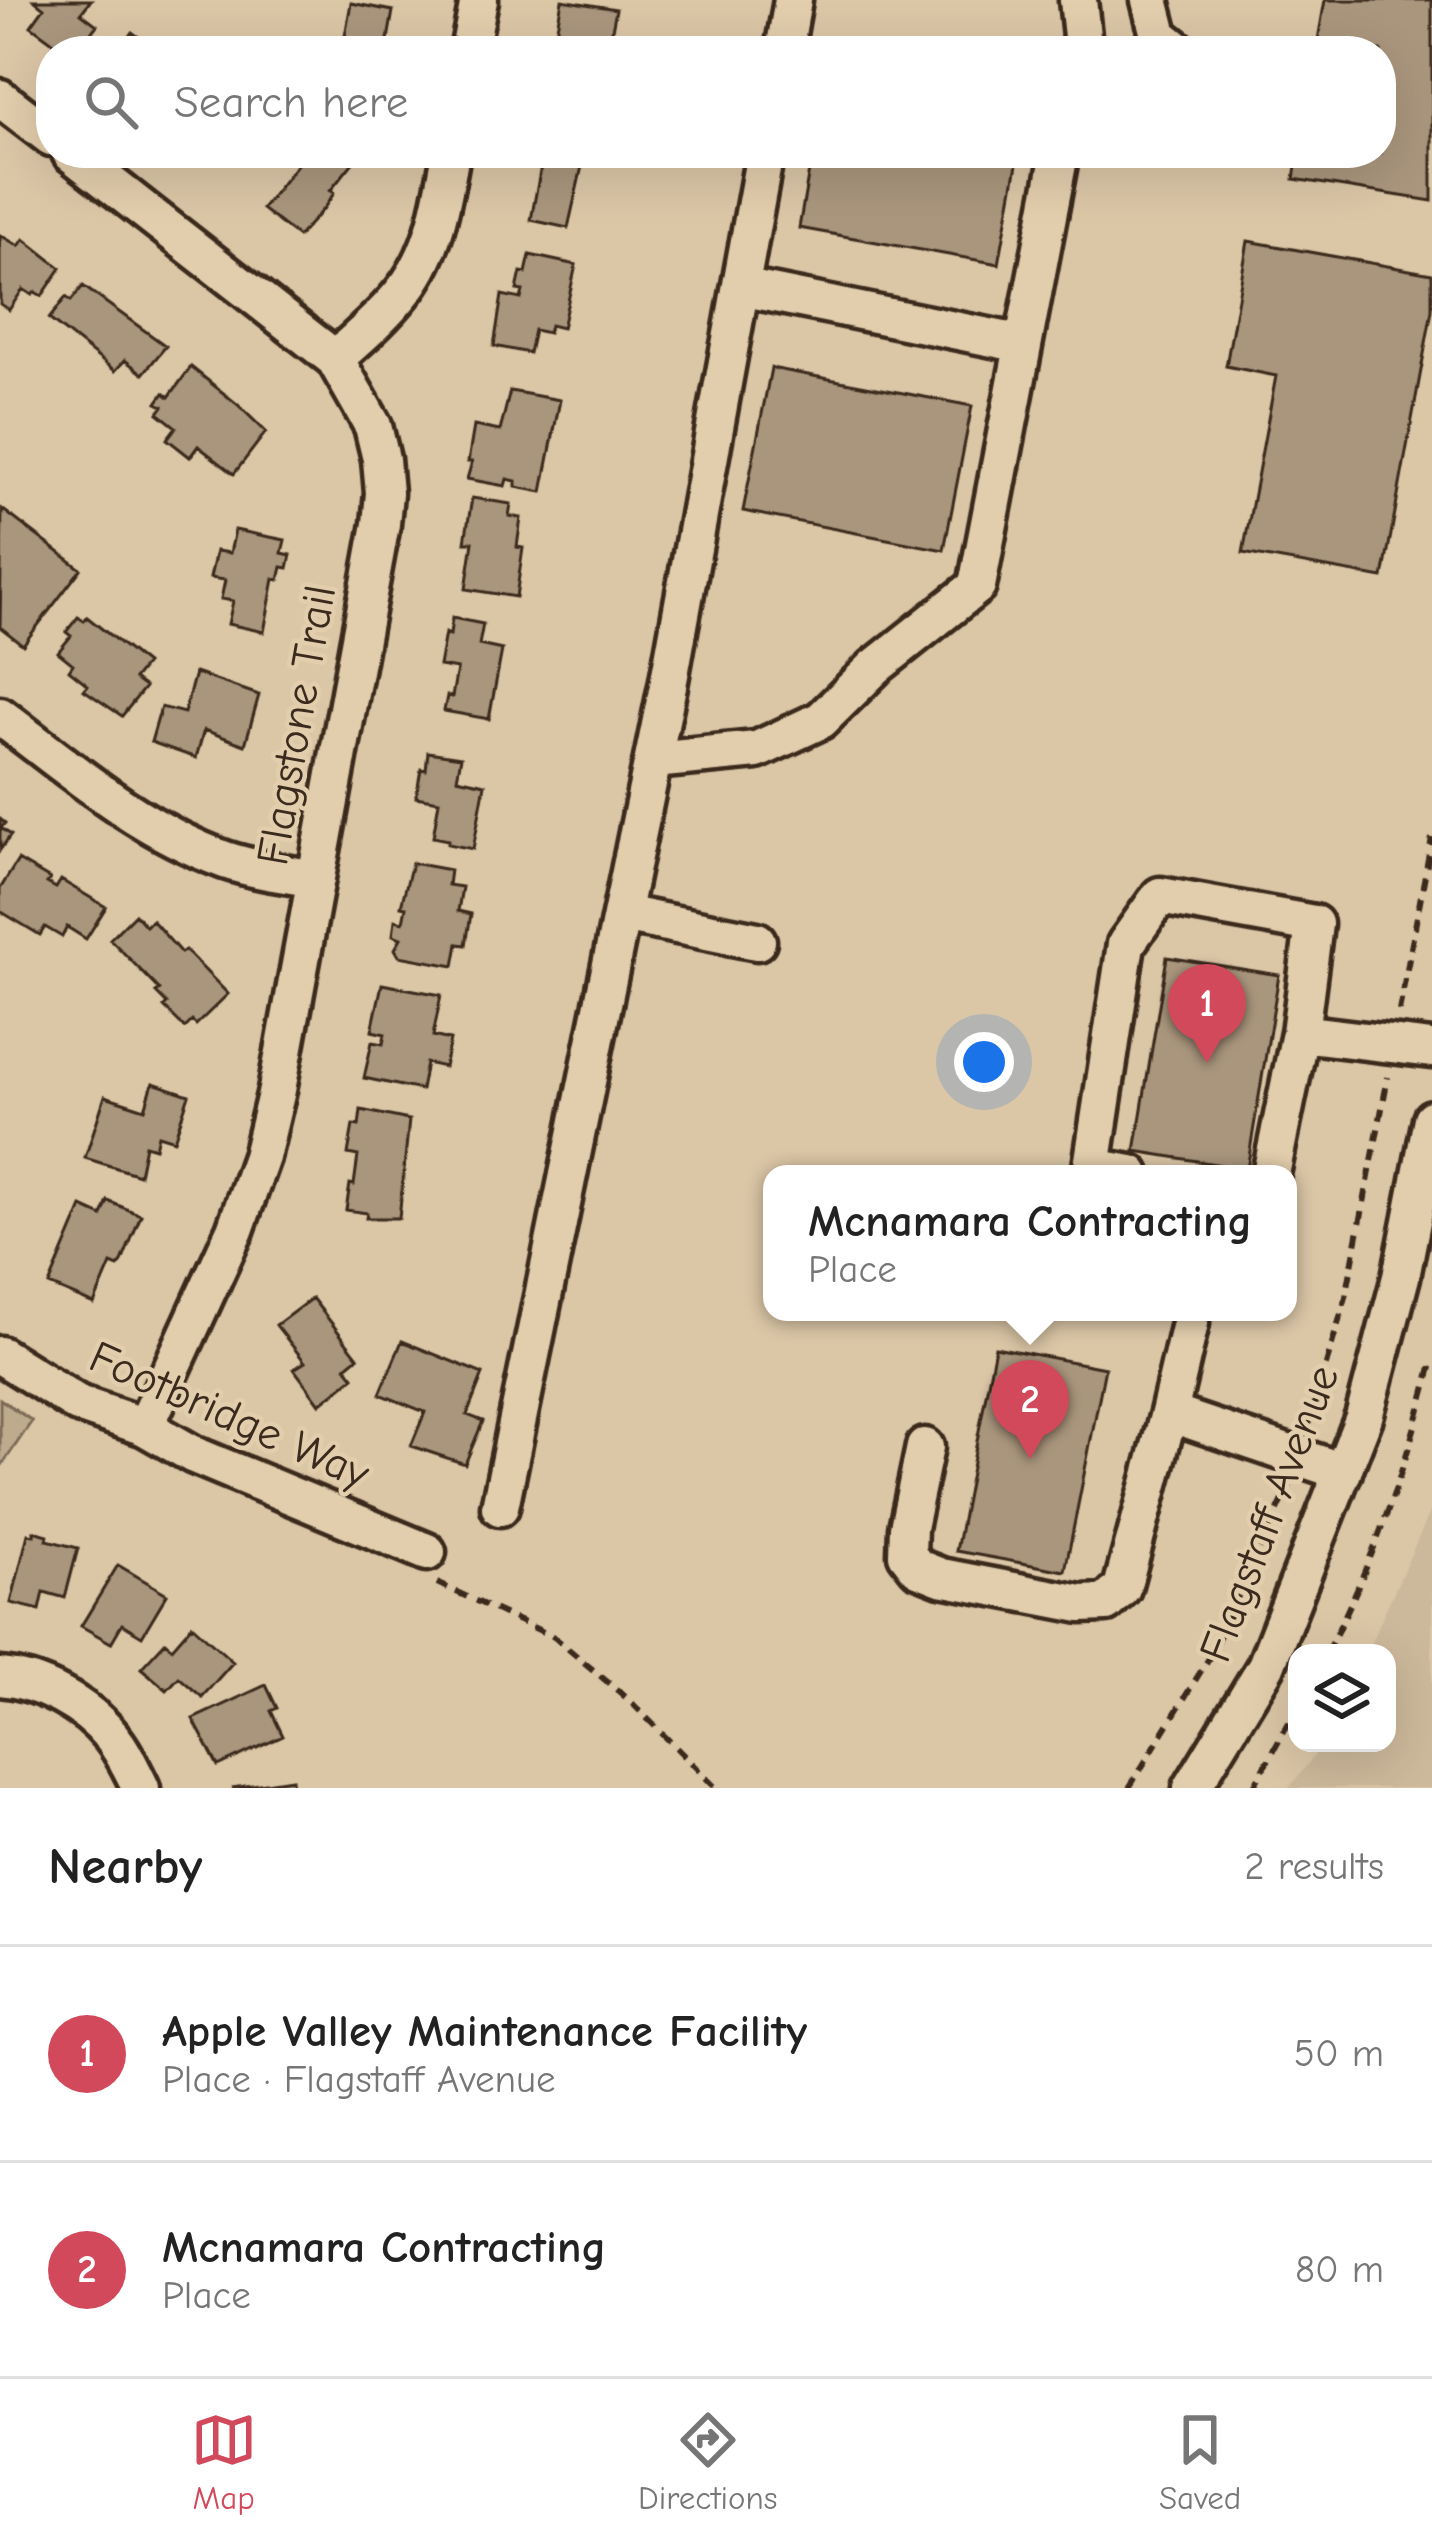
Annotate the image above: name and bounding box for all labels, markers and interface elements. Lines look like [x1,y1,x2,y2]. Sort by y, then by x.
search box [36,36,1396,168]
icon: search [78,69,144,135]
text: Search here [174,76,408,128]
street label: Flagstone Trail [246,581,346,869]
pin: 1 [1168,964,1246,1063]
your location [954,1032,1014,1092]
popup [763,1165,1297,1321]
text: Mcnamara Contracting [808,1195,1252,1247]
text: Place [808,1247,897,1292]
street label: Footbridge Way [82,1330,378,1500]
street label: Flagstaff Avenue [1188,1358,1349,1669]
pin: 2 [991,1360,1069,1459]
map controls [1288,1644,1396,1752]
button: layers [1288,1644,1396,1752]
text: Nearby [48,1837,202,1896]
text: 2 results [1244,1844,1384,1889]
text: Apple Valley Maintenance Facility [162,2005,807,2057]
text: 1 [79,2031,95,2076]
text: 50 m [1294,2031,1384,2076]
text: Place · Flagstaff Avenue [162,2057,556,2102]
text: Mcnamara Contracting [162,2221,606,2273]
text: 2 [77,2247,97,2292]
text: 80 m [1295,2247,1384,2292]
text: Place [162,2273,251,2318]
tab: Map [191,2407,257,2517]
tab: Directions [638,2407,778,2517]
tab: Saved [1159,2407,1241,2517]

